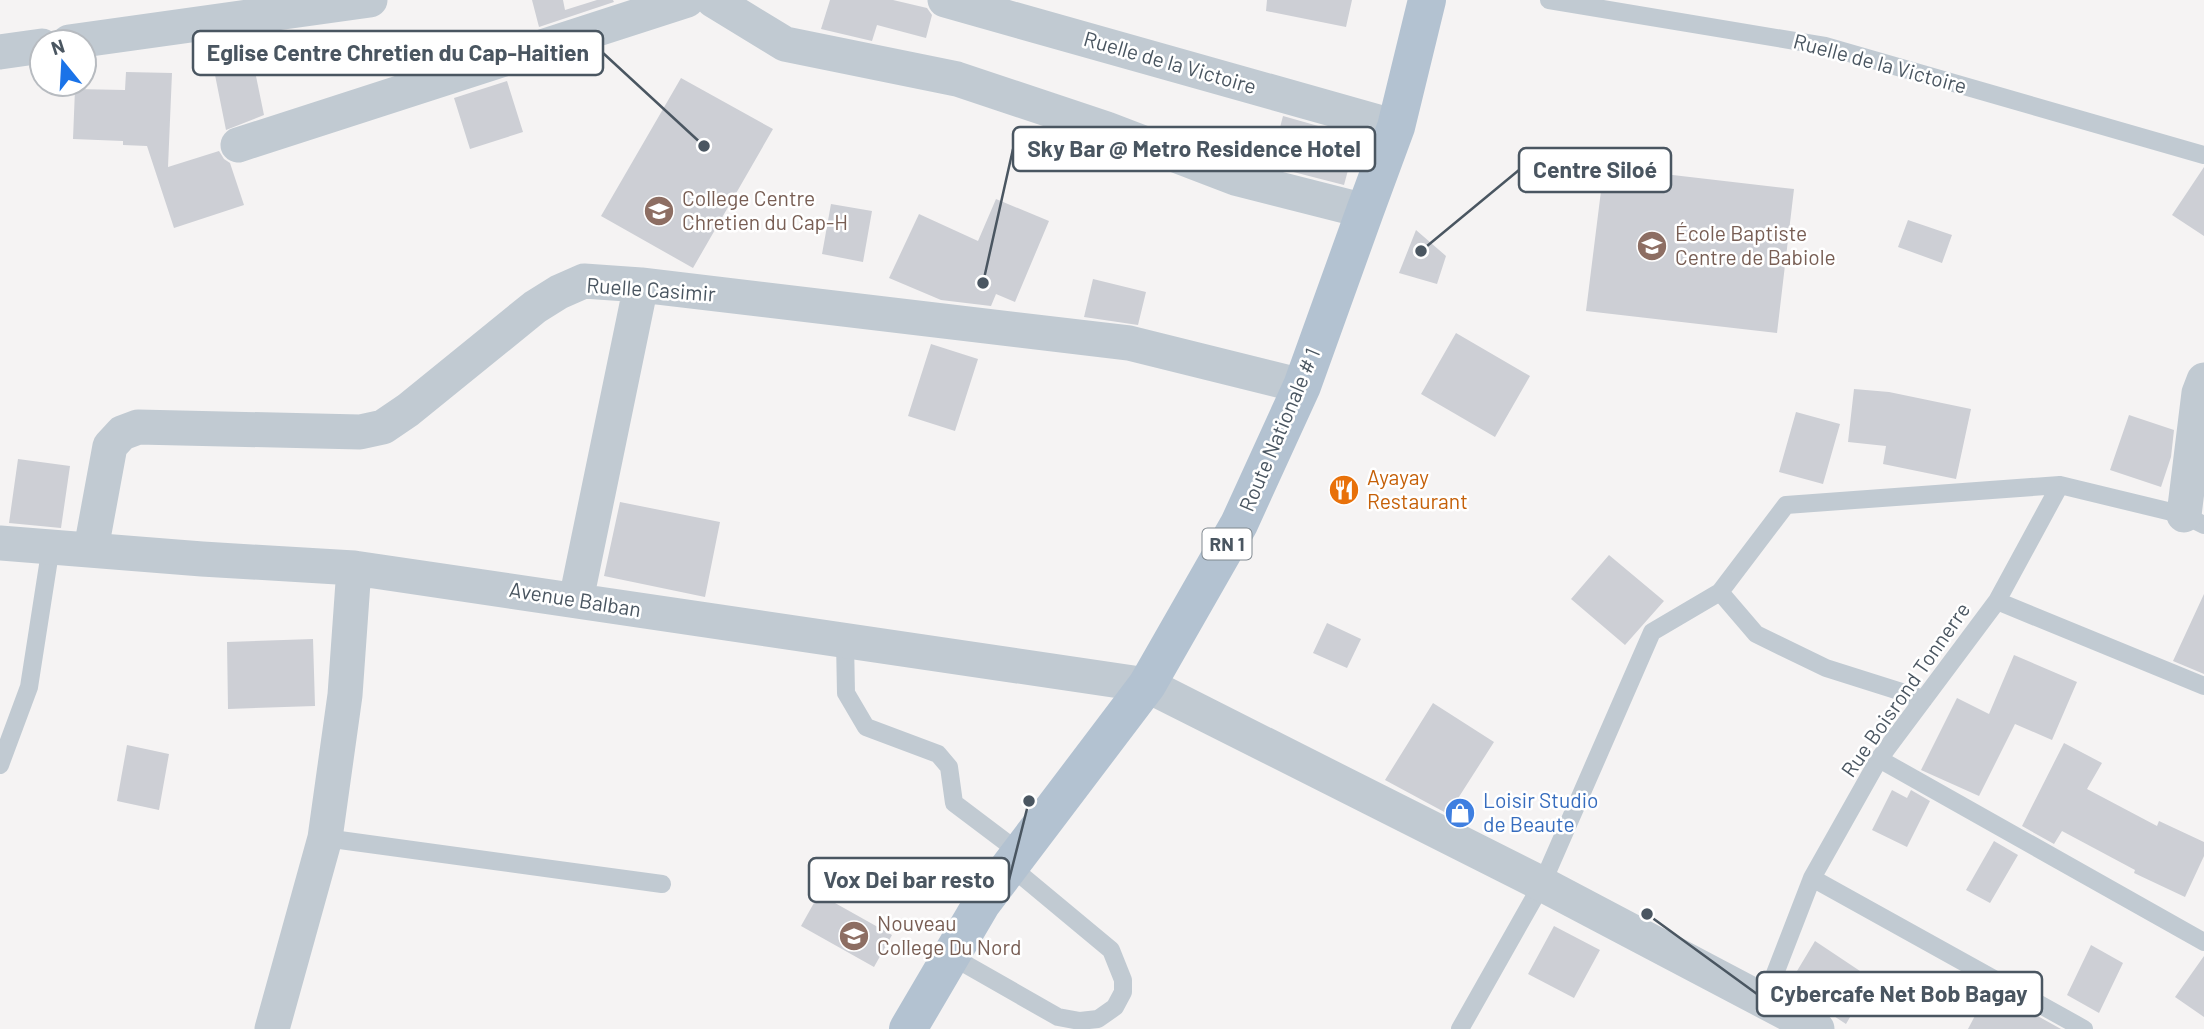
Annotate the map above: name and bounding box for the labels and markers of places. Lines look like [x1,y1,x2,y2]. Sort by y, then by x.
callout: Eglise Centre Chretien du Cap-Haitien [193,31,603,75]
callout: Sky Bar @ Metro Residence Hotel [1013,127,1375,171]
callout: Centre Siloé [1519,148,1671,192]
place label: College Centre Chretien du Cap-H [682,185,848,234]
school or university icon: College Centre Chretien du Cap-H [642,194,676,228]
place label: École Baptiste Centre de Babiole [1675,220,1836,269]
school or university icon: École Baptiste Centre de Babiole [1635,229,1669,263]
place label: Ayayay Restaurant [1367,464,1468,513]
restaurant icon: Ayayay Restaurant [1327,473,1361,507]
place label: Loisir Studio de Beaute [1483,787,1598,836]
shop icon: Loisir Studio de Beaute [1443,796,1477,830]
callout: Vox Dei bar resto [809,858,1009,902]
place label: Nouveau College Du Nord [877,910,1021,959]
school or university icon: Nouveau College Du Nord [837,919,871,953]
callout: Cybercafe Net Bob Bagay [1757,972,2042,1016]

